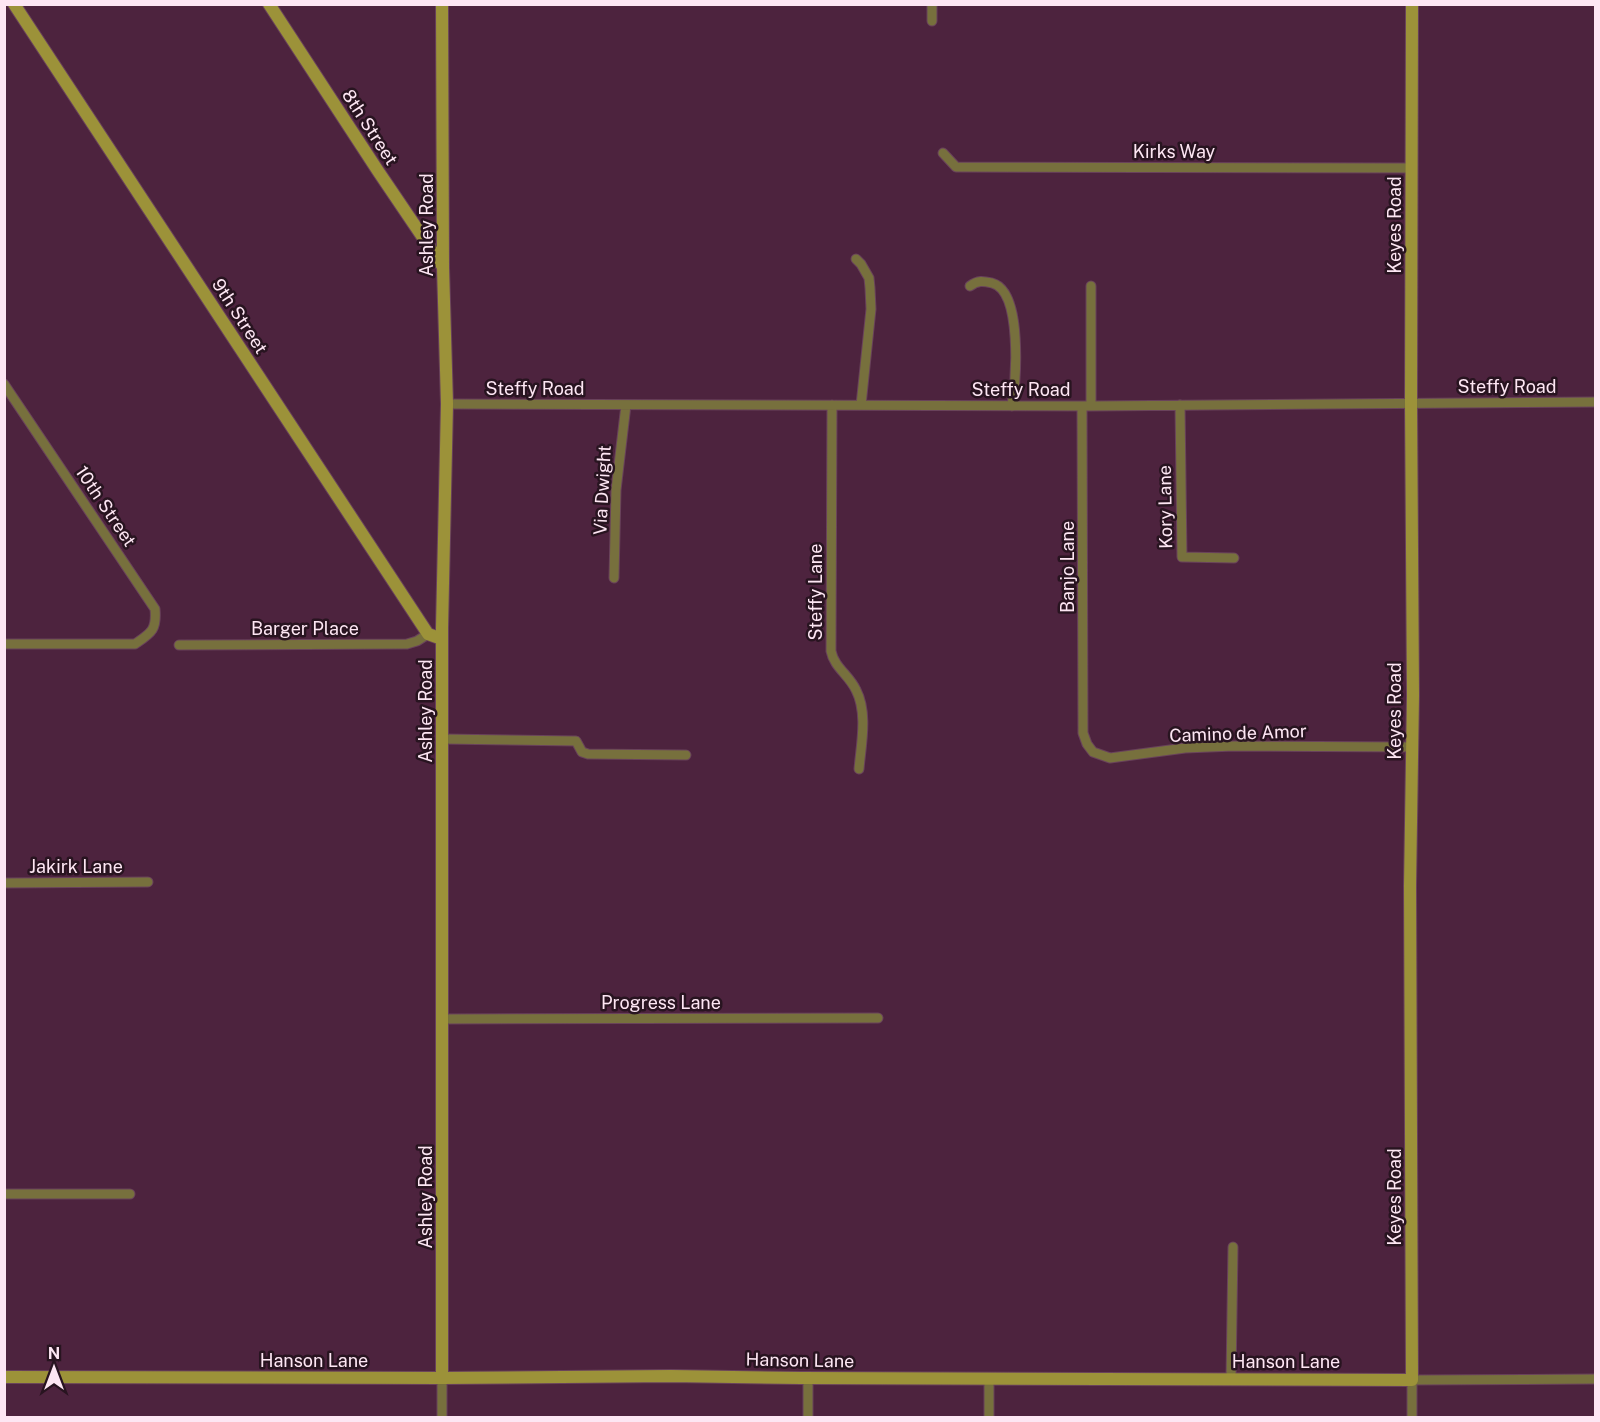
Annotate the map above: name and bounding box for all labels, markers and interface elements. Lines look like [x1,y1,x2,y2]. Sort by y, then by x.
street label: 8th Street [338,85,402,169]
street label: Kirks Way [1133,141,1216,162]
street label: Ashley Road [416,173,437,277]
street label: Keyes Road [1384,176,1405,274]
street label: 9th Street [208,274,272,358]
street label: Steffy Road [1458,376,1556,397]
street label: Steffy Road [486,378,584,399]
street label: Steffy Road [972,379,1070,400]
street label: Via Dwight [589,444,615,536]
street label: 10th Street [71,462,141,550]
street label: Kory Lane [1154,465,1176,549]
street label: Banjo Lane [1057,521,1078,613]
street label: Steffy Lane [805,544,826,640]
street label: Barger Place [251,618,359,639]
street label: Ashley Road [415,659,436,763]
street label: Keyes Road [1384,662,1405,760]
street label: Camino de Amor [1169,720,1307,746]
street label: Jakirk Lane [29,856,123,877]
street label: Progress Lane [601,992,721,1013]
street label: Ashley Road [415,1145,436,1249]
street label: Keyes Road [1384,1148,1405,1246]
north arrow [24,1338,84,1398]
text: N [48,1344,60,1363]
street label: Hanson Lane [745,1349,855,1371]
street label: Hanson Lane [260,1350,368,1371]
street label: Hanson Lane [1232,1351,1340,1372]

